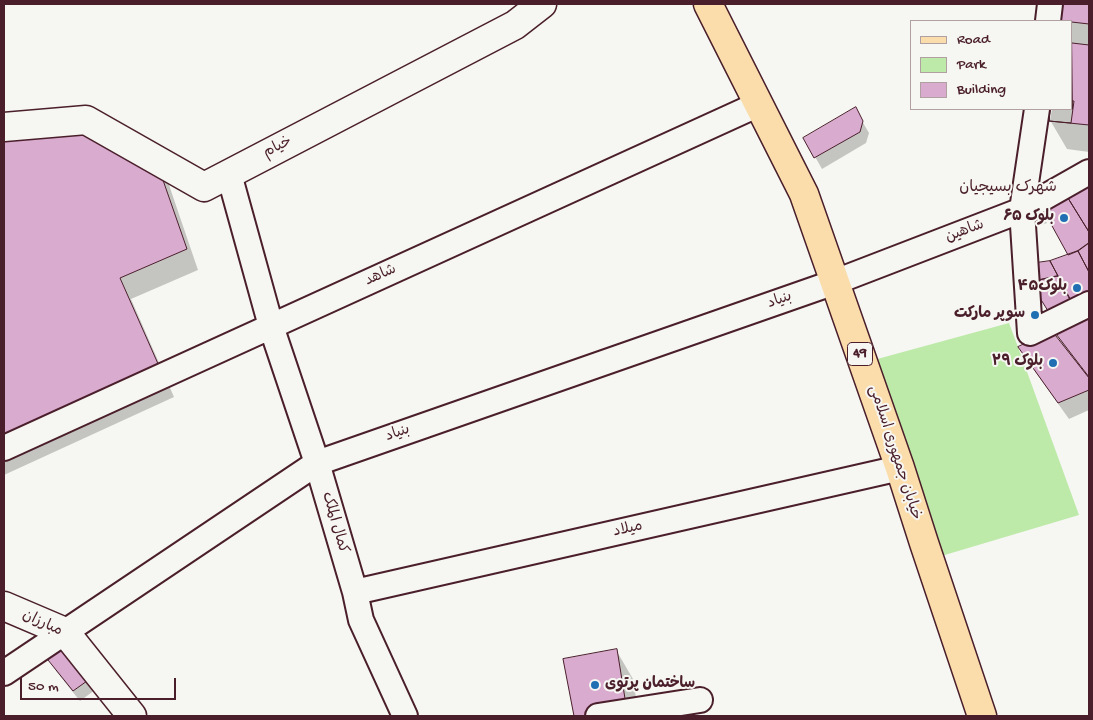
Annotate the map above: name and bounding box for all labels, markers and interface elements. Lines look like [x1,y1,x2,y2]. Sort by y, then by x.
legend [910,20,1073,110]
text: Road [957,31,990,49]
text: Park [957,56,986,74]
text: Building [957,81,1006,99]
street label: خیام [261,133,295,163]
district label: شهرک بسیجیان [959,179,1057,199]
place label: بلوک ۶۵ [1003,209,1054,227]
marker: بلوک ۶۵ [1058,212,1070,224]
street label: شاهین [943,216,987,248]
street label: شاهد [362,261,400,291]
place label: بلوک۴۵ [1017,279,1067,297]
marker: بلوک۴۵ [1071,282,1083,294]
street label: بنیاد [765,288,795,314]
place label: سوپر مارکت [954,306,1025,324]
marker: سوپر مارکت [1029,309,1041,321]
road number: 49 [848,342,872,366]
place label: بلوک ۲۹ [992,354,1043,372]
marker: بلوک ۲۹ [1047,357,1059,369]
street label: خیابان جمهوری اسلامی [864,384,924,522]
street label: بنیاد [383,421,413,447]
street label: کمال الملک [317,490,351,556]
street label: میلاد [611,518,645,542]
street label: مبارزان [19,607,65,641]
scale bar [22,668,179,700]
place label: ساختمان پرتوی [605,676,695,694]
text: 50 m [28,678,59,696]
marker: ساختمان پرتوی [589,679,601,691]

